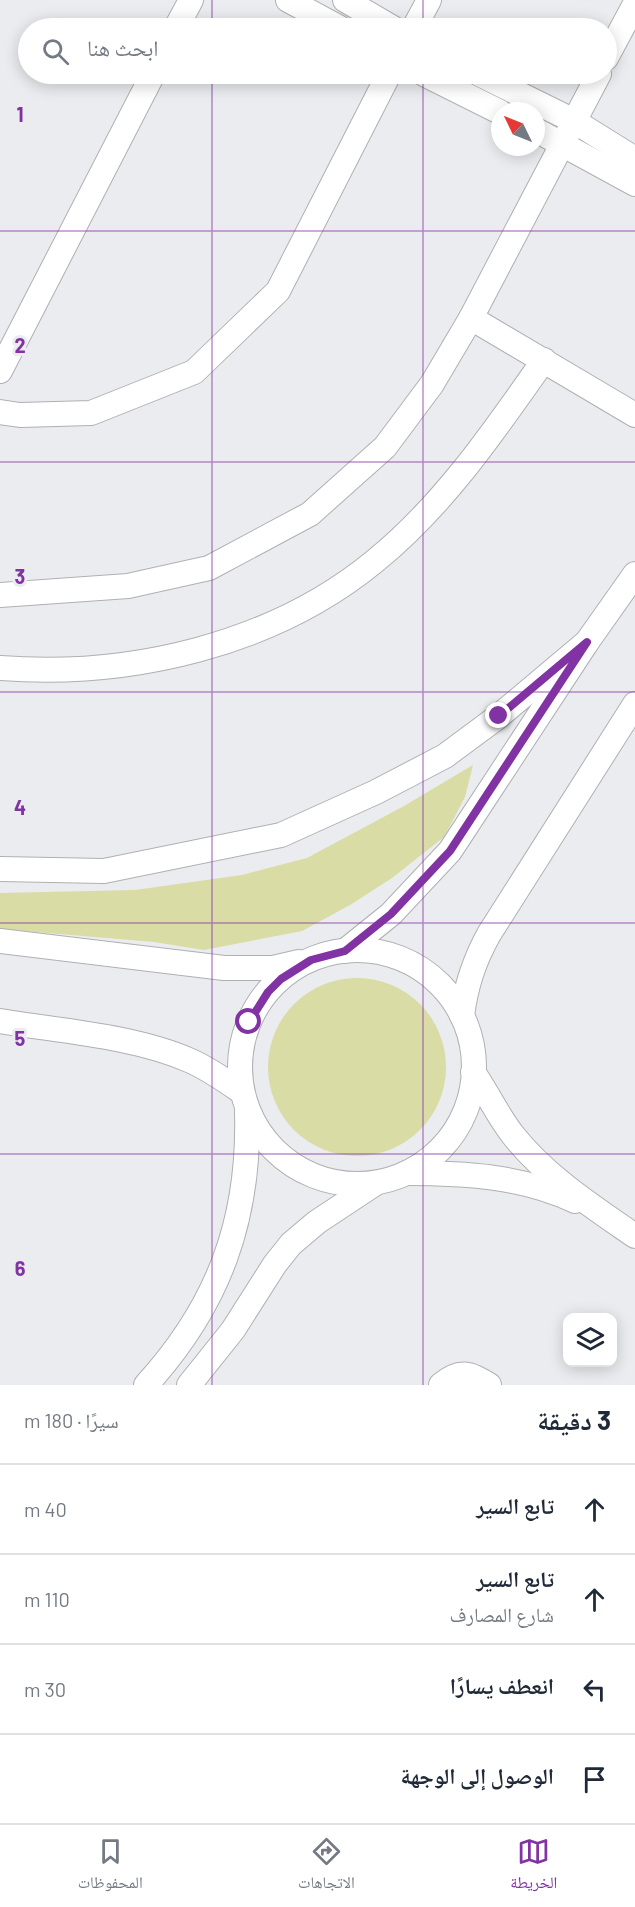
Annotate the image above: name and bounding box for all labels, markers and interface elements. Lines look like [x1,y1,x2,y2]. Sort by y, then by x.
search box [18,18,617,84]
text: ابحث هنا [87,34,158,60]
icon: search [39,35,72,68]
text: 1 [16,102,24,126]
north arrow [491,102,545,156]
text: 2 [14,333,26,357]
text: 3 [15,564,25,588]
route end [485,702,511,728]
text: 4 [14,795,26,819]
route start [235,1008,261,1034]
text: 5 [15,1026,26,1050]
text: 6 [15,1256,26,1280]
map controls [563,1313,617,1367]
button: layers [563,1313,617,1367]
text: 3 دقيقة [537,1404,611,1435]
text: سيرًا · 180 m [24,1408,119,1432]
text: تابع السير [476,1492,554,1518]
icon: ahead [578,1493,611,1526]
text: 40 m [24,1497,67,1521]
text: تابع السير [476,1565,554,1591]
icon: ahead [578,1583,611,1616]
text: 110 m [24,1587,70,1611]
text: شارع المصارف [449,1602,554,1626]
text: انعطف يسارًا [450,1672,554,1698]
icon: left [578,1673,611,1706]
text: 30 m [24,1677,66,1701]
text: الوصول إلى الوجهة [401,1762,554,1788]
icon: arrive [578,1763,611,1796]
tab: المحفوظات [78,1835,143,1898]
tab: الاتجاهات [298,1835,355,1898]
tab: الخريطة [510,1835,557,1898]

